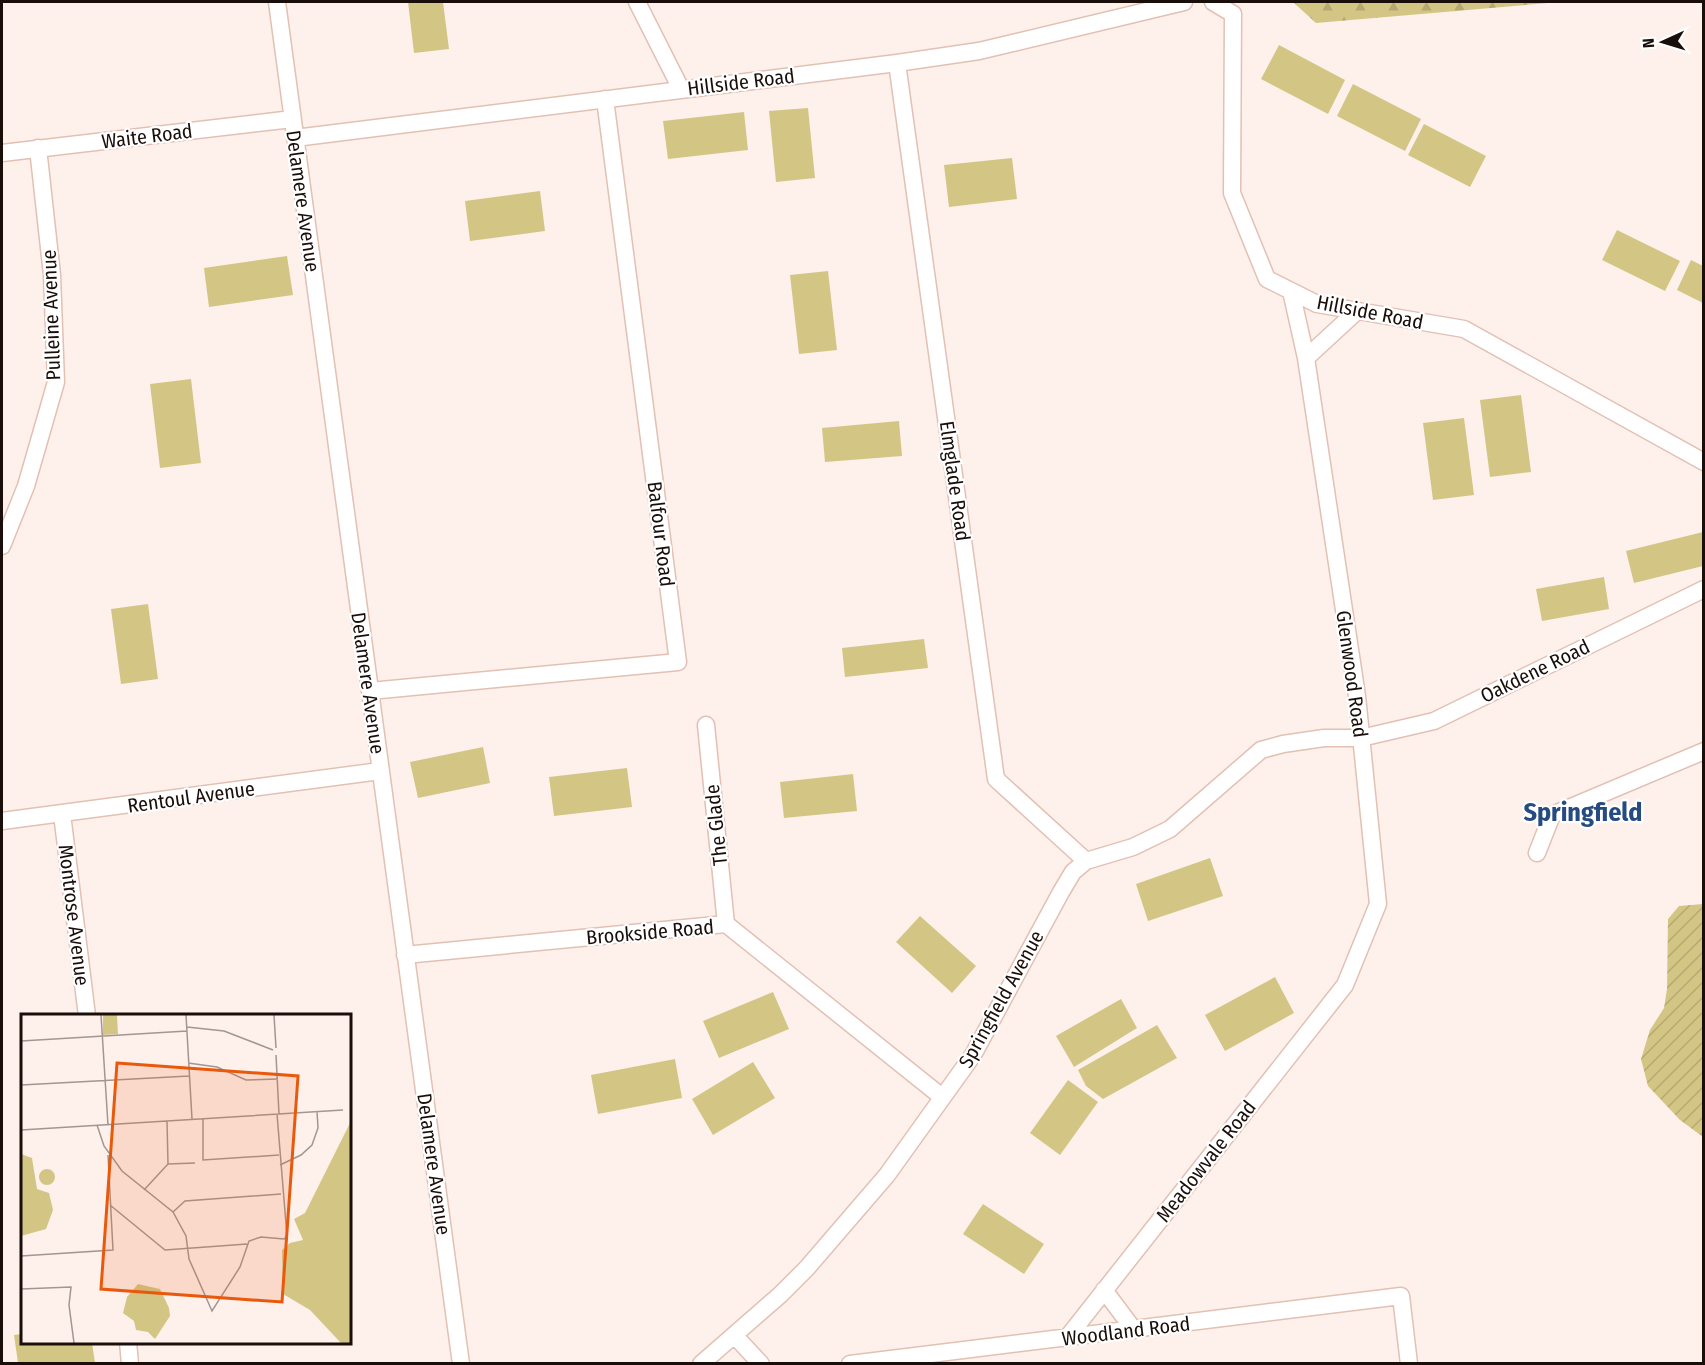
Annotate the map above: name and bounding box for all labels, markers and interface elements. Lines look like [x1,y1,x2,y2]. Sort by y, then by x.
north arrow [1633,12,1693,72]
text: N [1639,38,1658,48]
street label: Hillside Road [686,64,796,100]
street label: Waite Road [100,119,194,153]
street label: Delamere Avenue [281,129,325,273]
street label: Pulleine Avenue [37,249,65,381]
street label: Hillside Road [1315,290,1425,334]
street label: Elmglade Road [935,419,975,543]
street label: Balfour Road [643,480,679,588]
street label: Glenwood Road [1331,609,1373,739]
street label: Delamere Avenue [346,611,390,755]
street label: Oakdene Road [1476,634,1594,708]
street label: Rentoul Avenue [126,776,256,818]
street label: The Glade [700,783,732,867]
district label: Springfield [1524,797,1642,828]
street label: Montrose Avenue [53,843,95,987]
street label: Brookside Road [585,914,715,950]
street label: Springfield Avenue [953,926,1049,1072]
inset map [21,1014,351,1344]
street label: Delamere Avenue [412,1092,456,1236]
street label: Meadowvale Road [1151,1095,1261,1227]
street label: Woodland Road [1061,1311,1191,1351]

